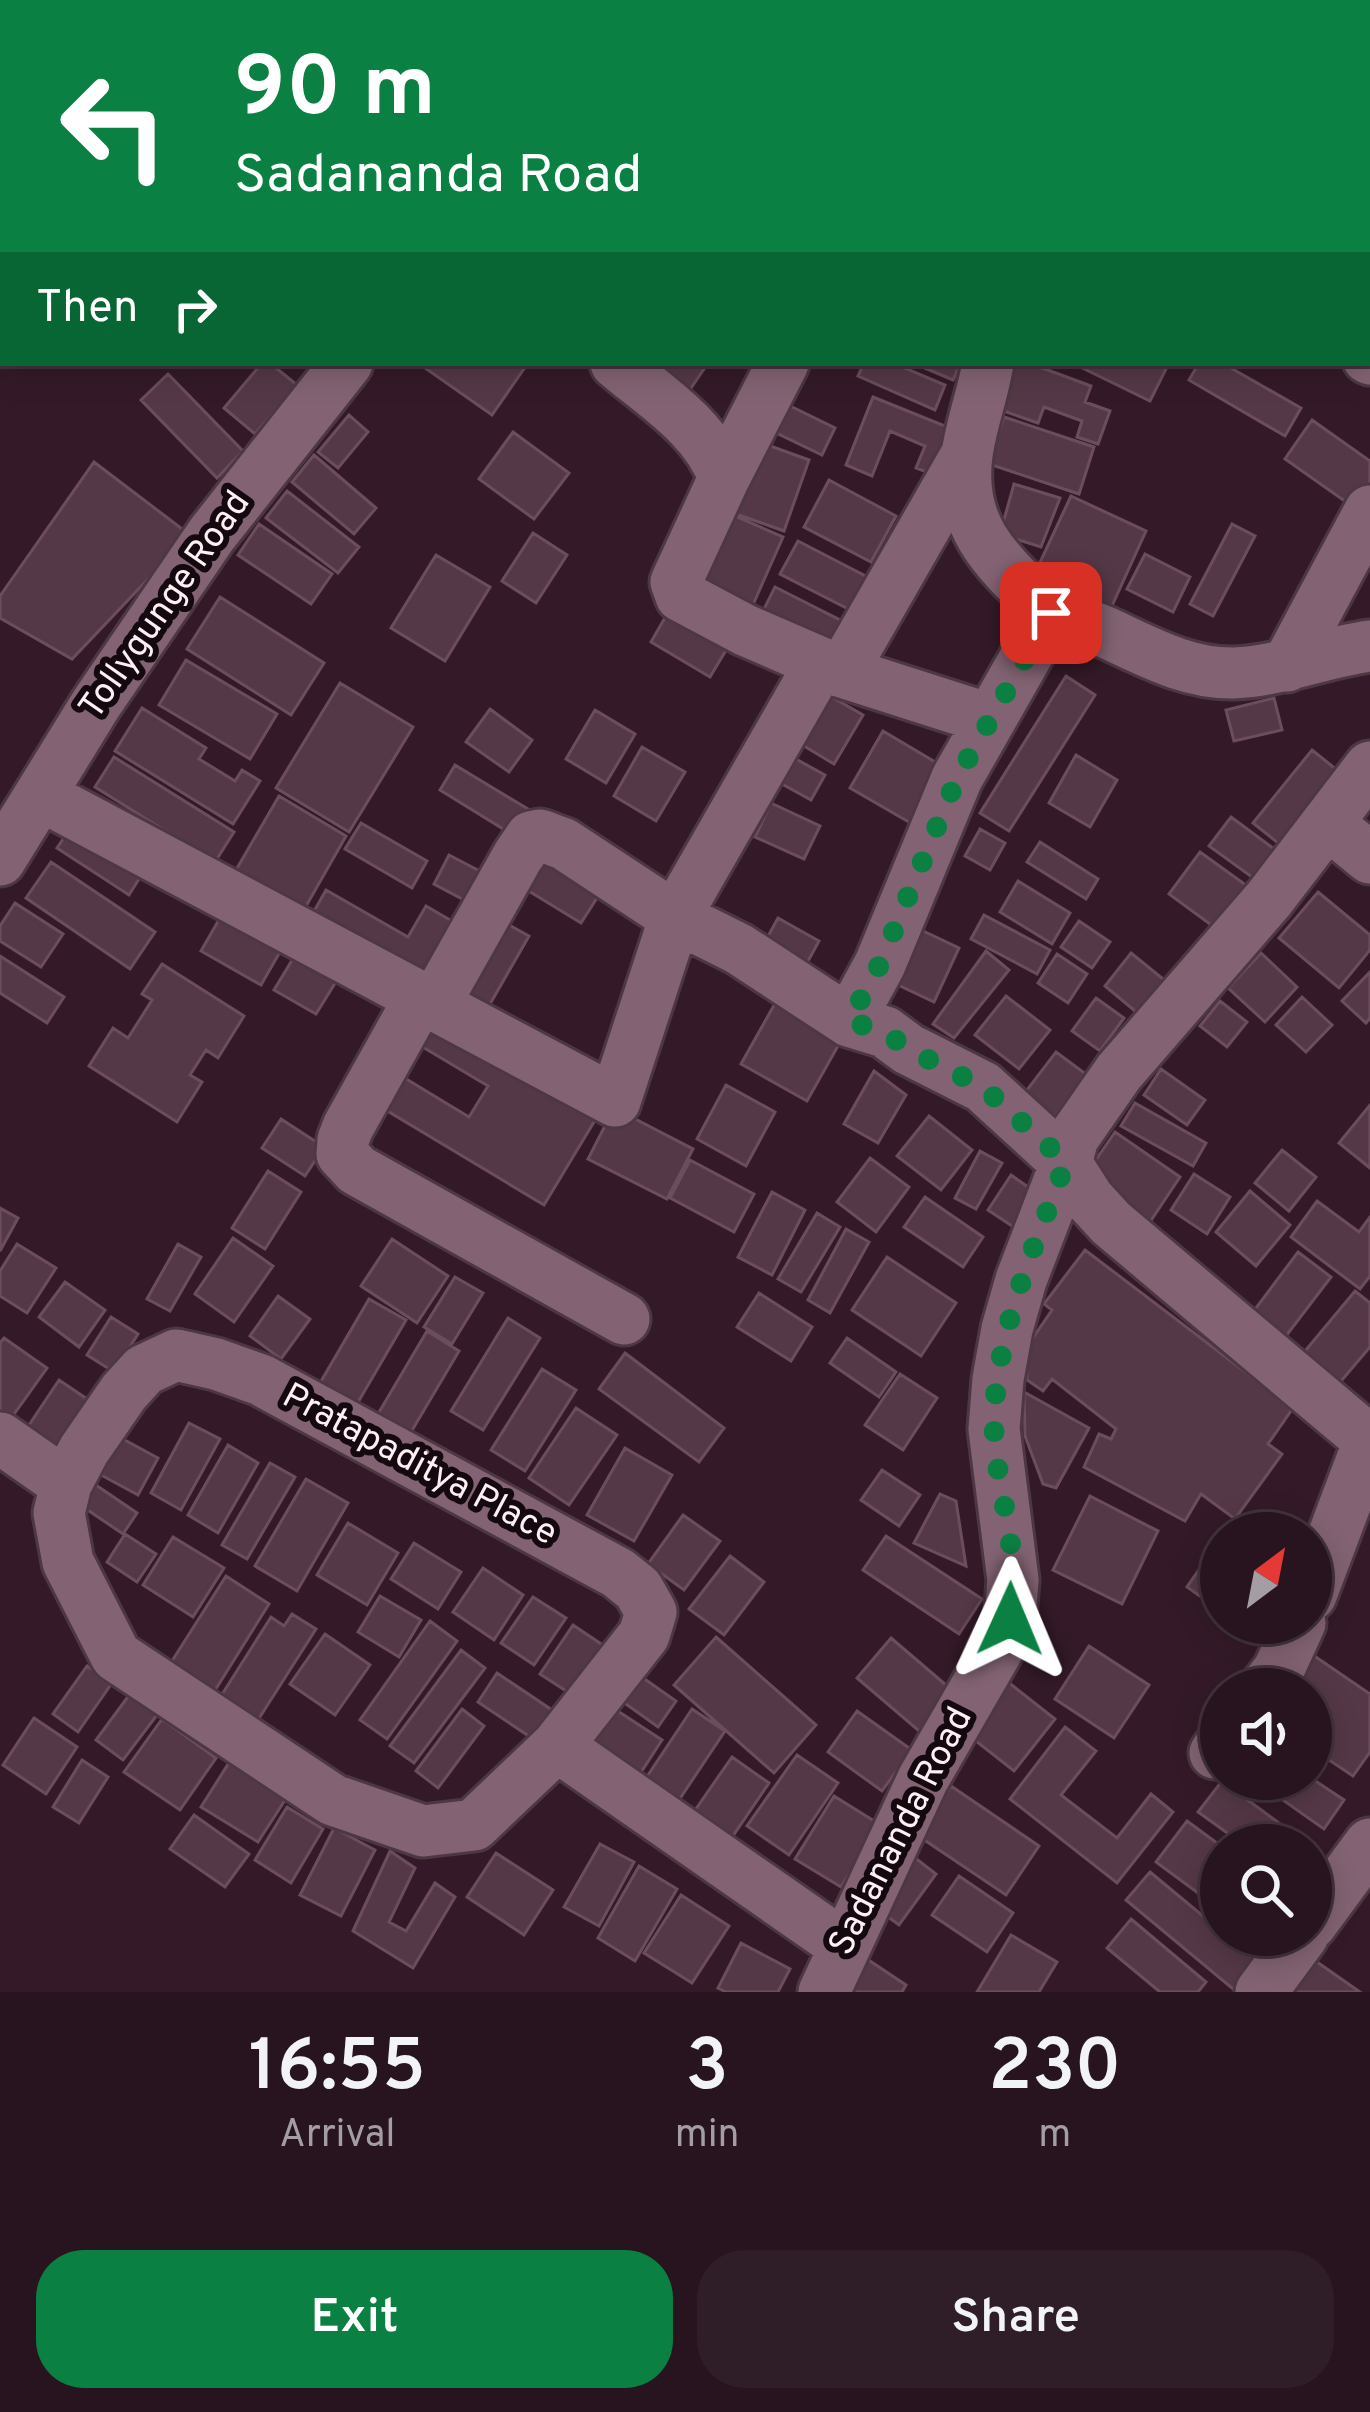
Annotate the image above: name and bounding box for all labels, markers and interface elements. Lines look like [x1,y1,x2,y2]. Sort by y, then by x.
text: 90 m [234,39,436,145]
icon: left [36,48,192,204]
text: Sadananda Road [234,143,642,212]
icon: right [162,276,228,342]
text: Then [36,281,138,338]
street label: Tollygunge Road [70,483,262,729]
pin [1000,562,1102,664]
icon: arrive [1018,580,1084,646]
street label: Pratapaditya Place [274,1374,564,1558]
north arrow [1200,1512,1332,1644]
map controls [1200,1512,1332,1956]
position arrow [947,1556,1073,1682]
button: sound [1200,1668,1332,1800]
street label: Sadananda Road [820,1700,984,1964]
button: search [1200,1824,1332,1956]
text: 16:55 [249,2024,426,2116]
text: 3 [685,2024,729,2116]
text: 230 [988,2024,1121,2116]
text: Arrival [279,2112,395,2161]
text: min [675,2112,740,2161]
text: m [1038,2112,1071,2161]
button: Exit [36,2250,673,2388]
button: Share [697,2250,1334,2388]

